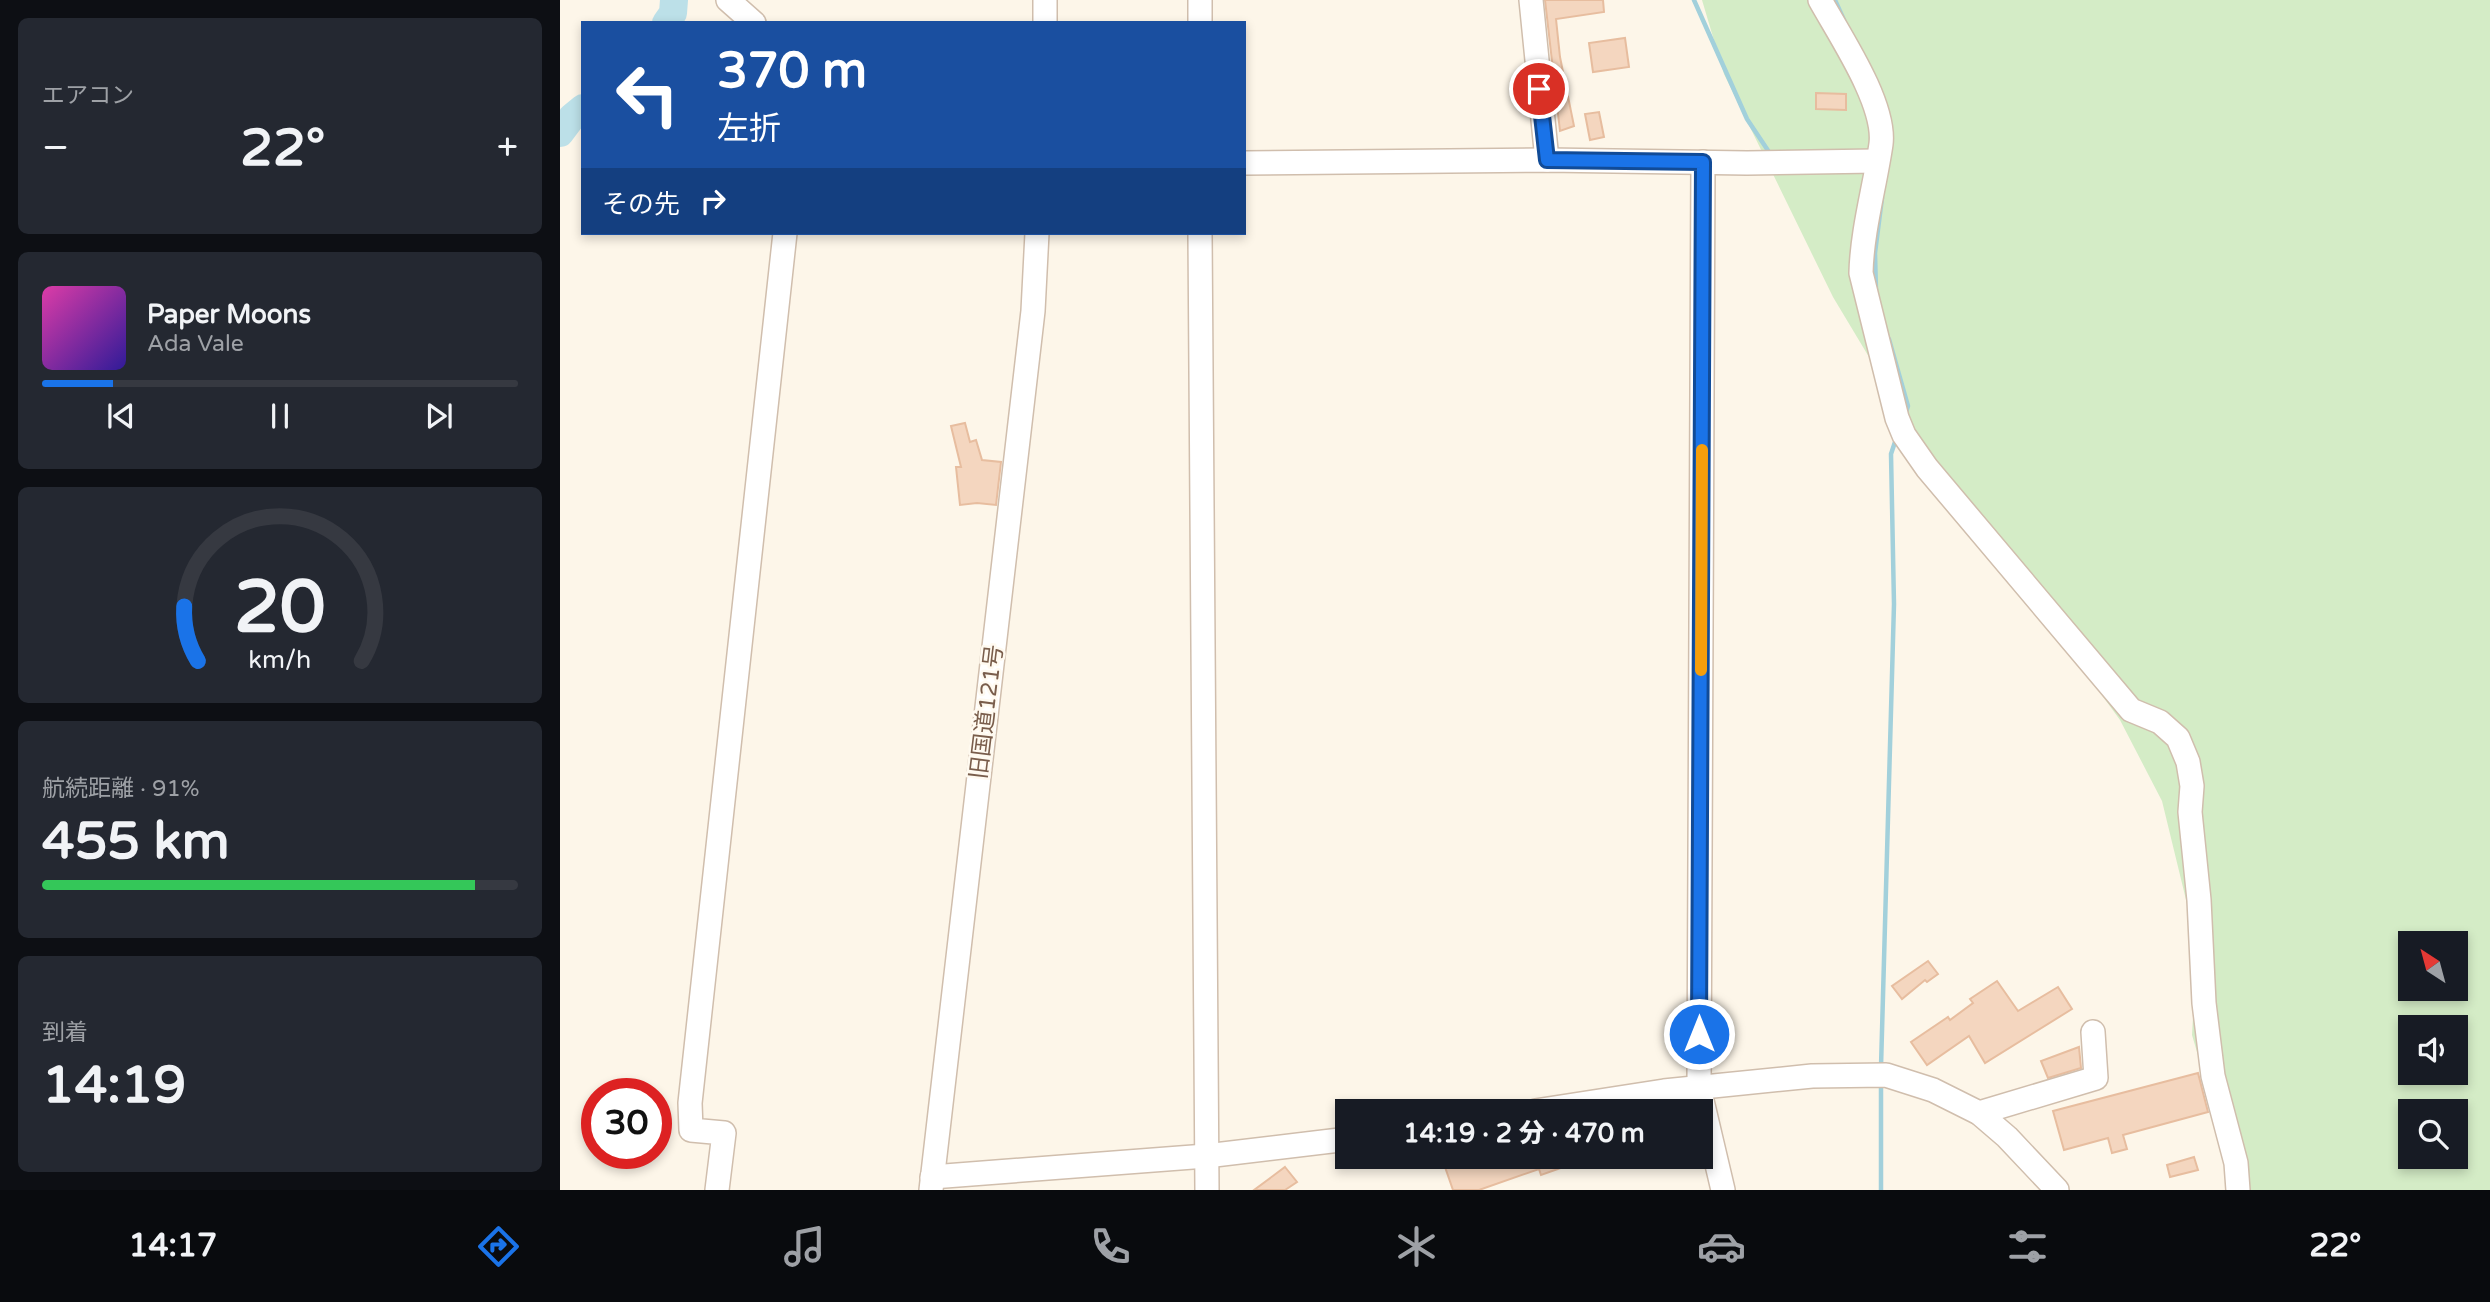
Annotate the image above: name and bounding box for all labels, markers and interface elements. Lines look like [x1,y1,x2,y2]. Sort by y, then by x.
text: 370 m [717,42,867,101]
icon: left [602,49,693,140]
pin [1509,59,1569,119]
icon: arrive [1520,70,1558,108]
text: エアコン [42,82,134,110]
text: 左折 [717,110,781,148]
text: 22° [240,117,325,180]
text: − [42,125,69,171]
text: + [497,125,518,171]
icon: right [694,182,732,220]
text: その先 [602,189,680,220]
text: Paper Moons [147,299,311,330]
text: Ada Vale [147,330,244,358]
icon: previous [102,397,140,435]
icon: pause [261,397,299,435]
icon: next [420,397,458,435]
text: 20 [234,564,326,652]
street label: 旧国道121号 [965,643,1009,781]
text: km/h [249,645,311,675]
text: 航続距離 · 91% [42,775,200,803]
text: 455 km [42,810,230,873]
north arrow [2398,931,2468,1001]
map controls [2398,931,2468,1169]
position arrow [1662,997,1736,1071]
button: sound [2398,1015,2468,1085]
text: 到着 [42,1019,88,1047]
text: 14:19 [42,1054,186,1117]
speed limit sign: 30 [581,1078,672,1169]
button: search [2398,1099,2468,1169]
text: 14:19 · 2 分 · 470 m [1403,1118,1645,1149]
icon: directions [474,1222,523,1271]
icon: music [780,1222,829,1271]
icon: phone [1086,1222,1135,1271]
icon: climate [1392,1222,1441,1271]
icon: car [1697,1222,1746,1271]
icon: filters [2003,1222,2052,1271]
text: 14:17 [128,1227,217,1265]
text: 22° [2309,1227,2361,1265]

